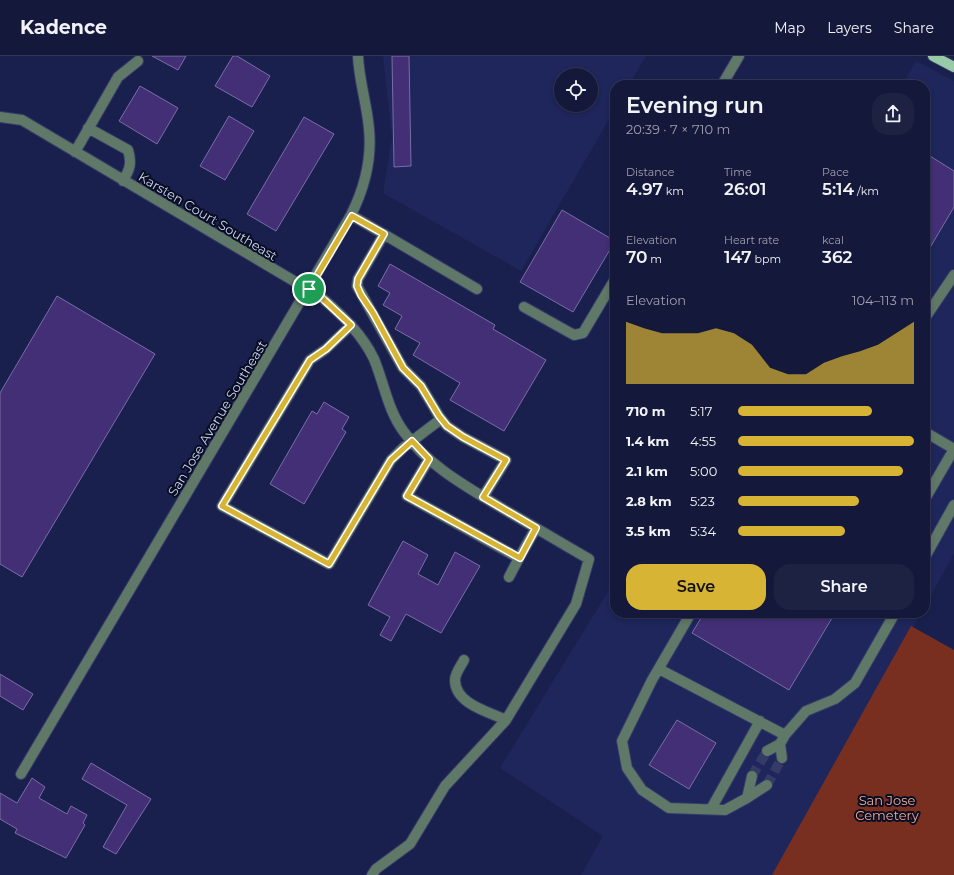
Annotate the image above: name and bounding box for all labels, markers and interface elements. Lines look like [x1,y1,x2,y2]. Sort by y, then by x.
text: Kadence [20,16,107,39]
text: Map [774,19,805,37]
text: Layers [827,19,872,37]
text: Share [894,19,934,37]
map controls [554,68,598,112]
button: locate [554,68,598,112]
text: Evening run [626,92,764,119]
button: share [872,93,914,135]
text: 20:39 · 7 × 710 m [626,121,730,137]
text: Distance [626,165,674,179]
text: Time [724,165,752,179]
text: Pace [822,165,849,179]
street label: Karsten Court Southeast [136,168,280,264]
text: 4.97 [626,179,663,199]
text: 26:01 [724,179,767,199]
text: 5:14 [822,179,854,199]
text: km [663,184,684,198]
text: /km [854,184,879,198]
text: Elevation [626,233,677,247]
text: Heart rate [724,233,779,247]
text: kcal [822,233,844,247]
text: 70 [626,247,647,267]
text: 147 [724,247,752,267]
text: 362 [822,247,852,267]
text: m [647,252,662,266]
text: bpm [752,252,781,266]
pin [292,272,326,306]
icon: arrive [298,278,320,300]
text: Elevation [626,292,686,308]
text: 104–113 m [852,292,914,308]
street label: San Jose Avenue Southeast [164,337,270,499]
text: 710 m [626,403,665,419]
text: 5:17 [690,403,712,419]
text: 1.4 km [626,433,669,449]
text: 4:55 [690,433,716,449]
text: 2.1 km [626,463,668,479]
text: 5:00 [690,463,717,479]
text: 2.8 km [626,493,672,509]
text: 5:23 [690,493,715,509]
text: 3.5 km [626,523,671,539]
text: 5:34 [690,523,716,539]
button: Save [626,564,766,610]
button: Share [774,564,914,610]
park label: San Jose Cemetery [855,792,920,823]

